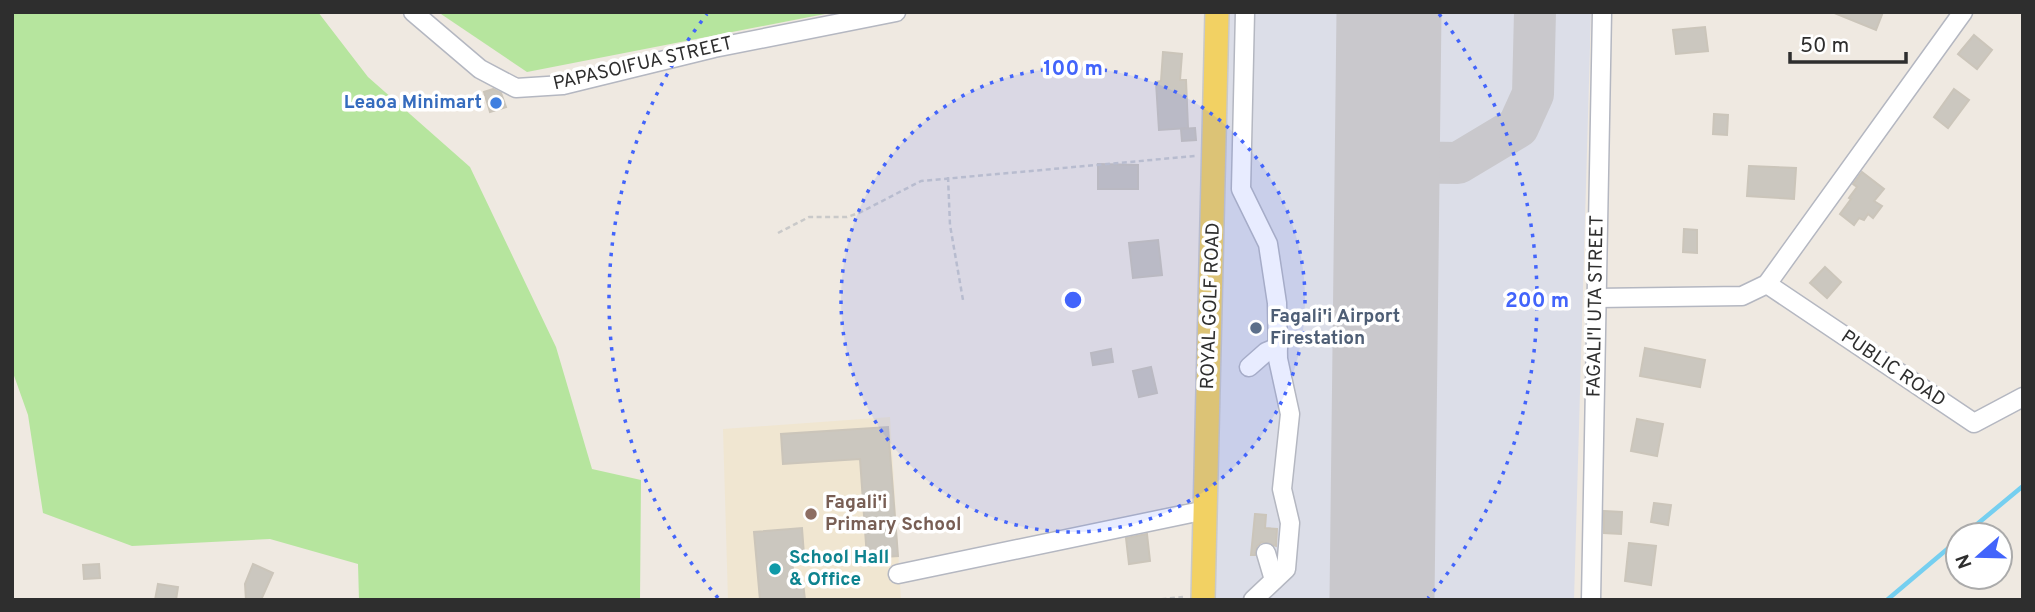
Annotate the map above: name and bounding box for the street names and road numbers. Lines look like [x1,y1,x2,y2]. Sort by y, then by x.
street label: PAPASOIFUA STREET [551,32,735,96]
street label: FAGALI'I UTA STREET [1582,215,1610,397]
street label: ROYAL GOLF ROAD [1196,222,1226,390]
street label: PUBLIC ROAD [1836,325,1950,413]

